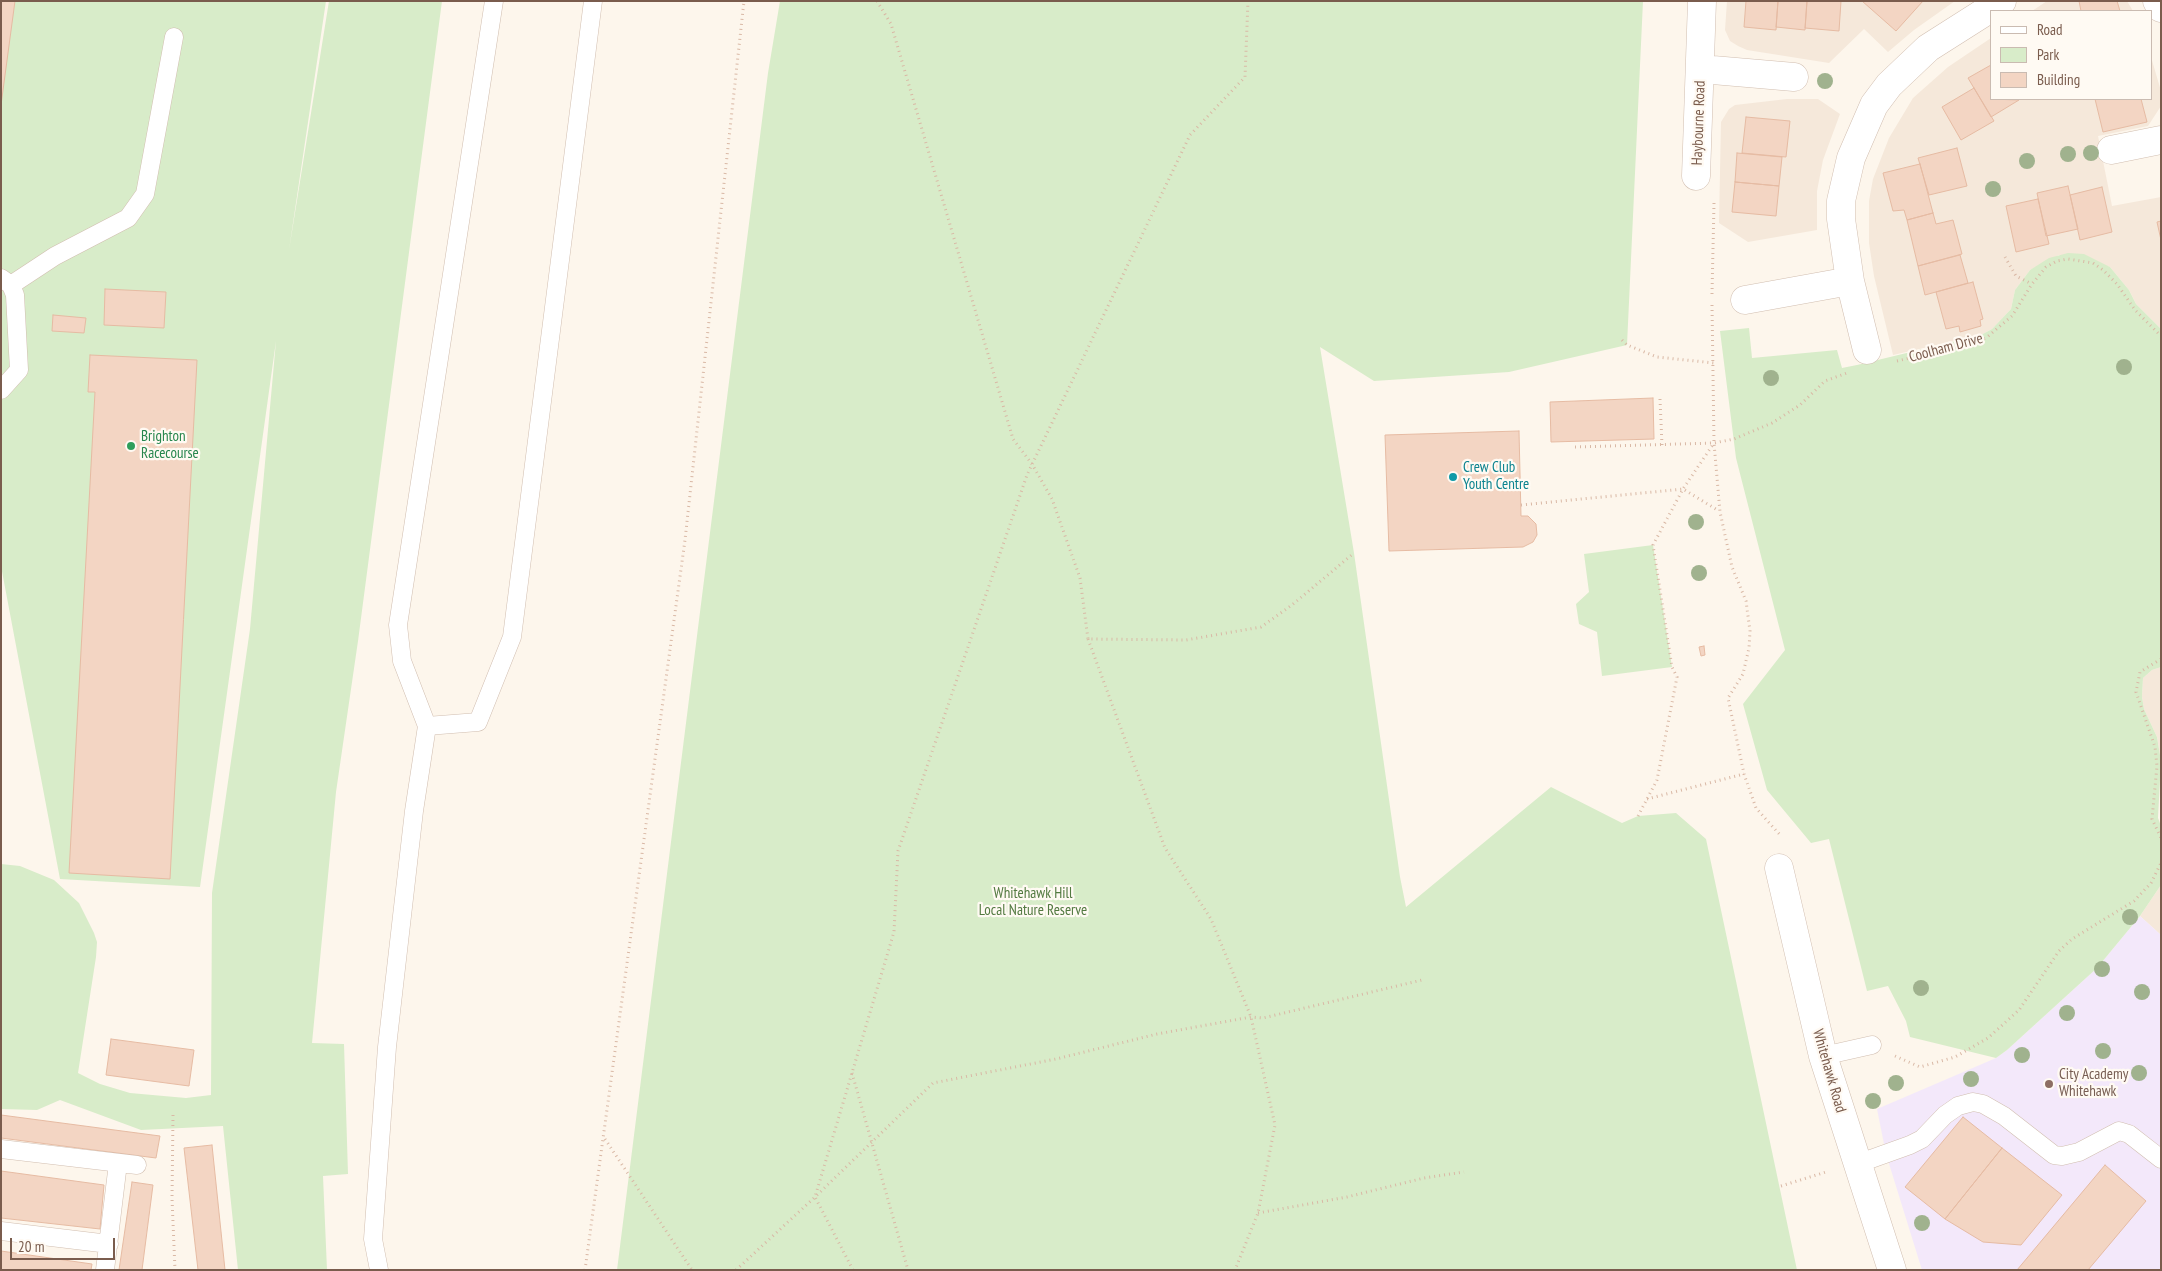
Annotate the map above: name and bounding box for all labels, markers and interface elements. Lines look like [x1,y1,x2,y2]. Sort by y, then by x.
legend [1990,10,2152,100]
text: Road [2037,20,2063,39]
text: Park [2037,45,2059,64]
text: Building [2037,70,2080,89]
street label: Haybourne Road [1689,80,1709,166]
street label: Coolham Drive [1907,330,1985,366]
place label: Brighton Racecourse [141,428,199,463]
marker: Brighton Racecourse [125,440,137,452]
place label: Crew Club Youth Centre [1463,459,1529,494]
marker: Crew Club Youth Centre [1447,471,1459,483]
park label: Whitehawk Hill Local Nature Reserve [979,885,1087,920]
street label: Whitehawk Road [1808,1027,1850,1115]
place label: City Academy Whitehawk [2059,1066,2128,1101]
marker: City Academy Whitehawk [2043,1078,2055,1090]
scale bar [12,1228,118,1260]
text: 20 m [18,1237,44,1256]

